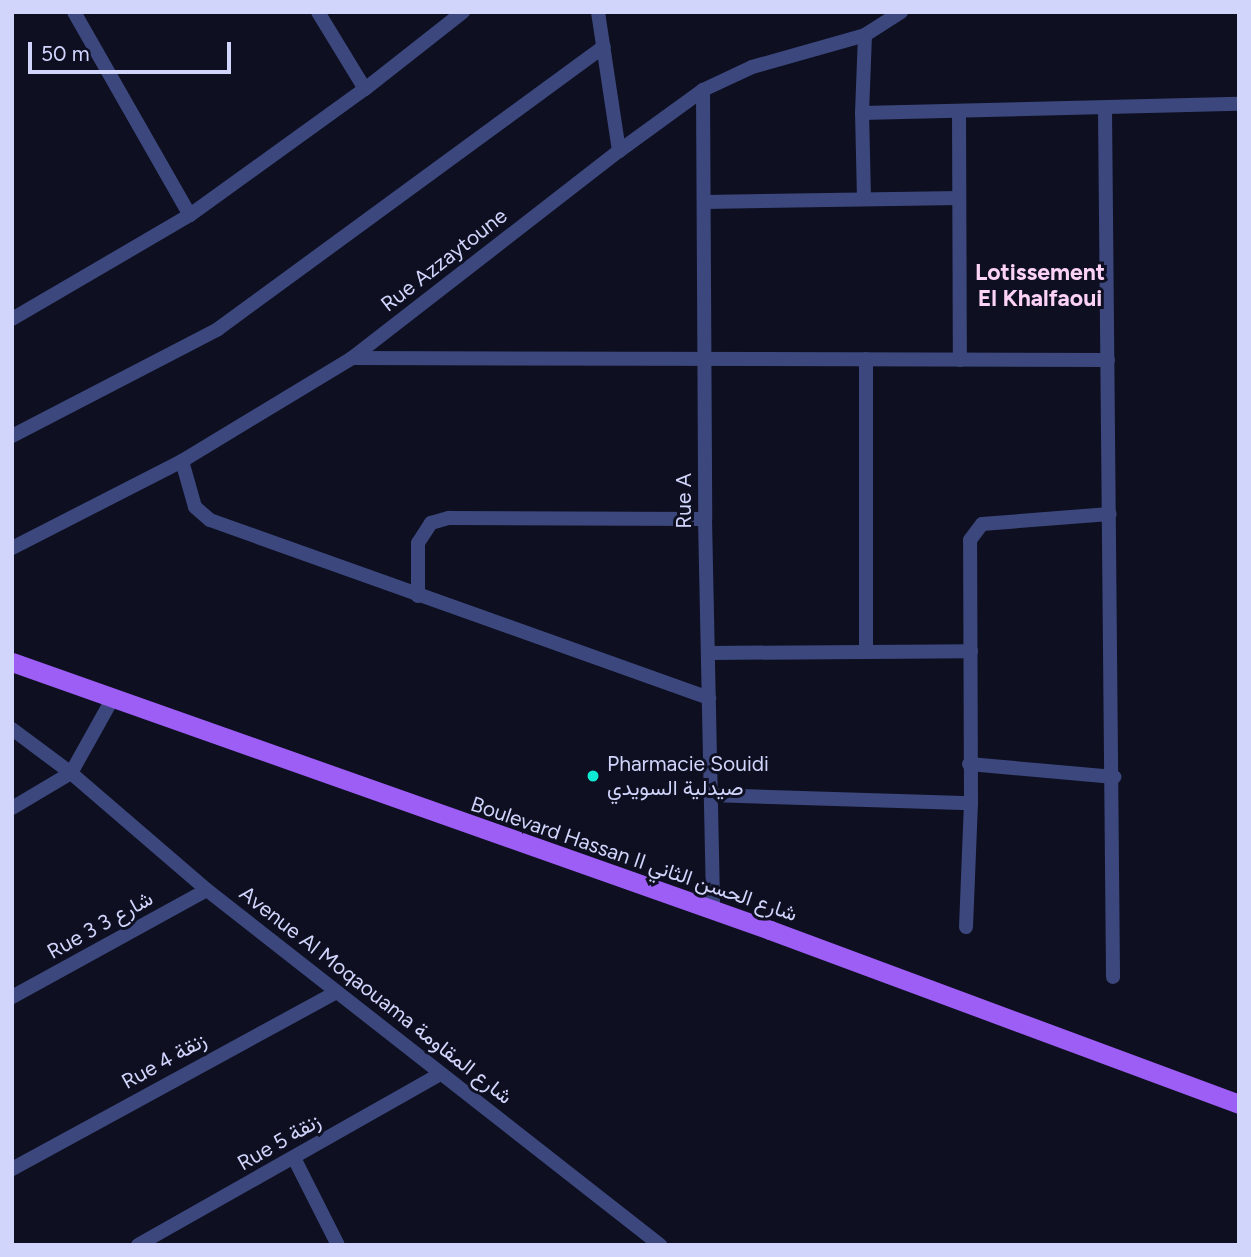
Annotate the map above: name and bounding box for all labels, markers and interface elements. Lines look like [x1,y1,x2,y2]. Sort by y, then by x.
scale bar [32,28,234,72]
text: 50 m [41,41,90,66]
street label: Rue Azzaytoune [376,203,512,317]
district label: Lotissement El Khalfaoui [975,258,1105,312]
street label: Rue A [671,473,697,529]
place label: Pharmacie Souidi صيدلية السويدي [607,751,769,801]
marker: Pharmacie Souidi صيدلية السويدي [585,768,601,784]
street label: Boulevard Hassan II شارع الحسن الثاني [467,791,801,927]
street label: Avenue Al Moqaouama شارع المقاومة [235,881,517,1109]
street label: Rue 3 شارع 3 [43,886,157,964]
street label: Rue 4 زنقة [117,1027,211,1095]
street label: Rue 5 زنقة [233,1108,325,1176]

